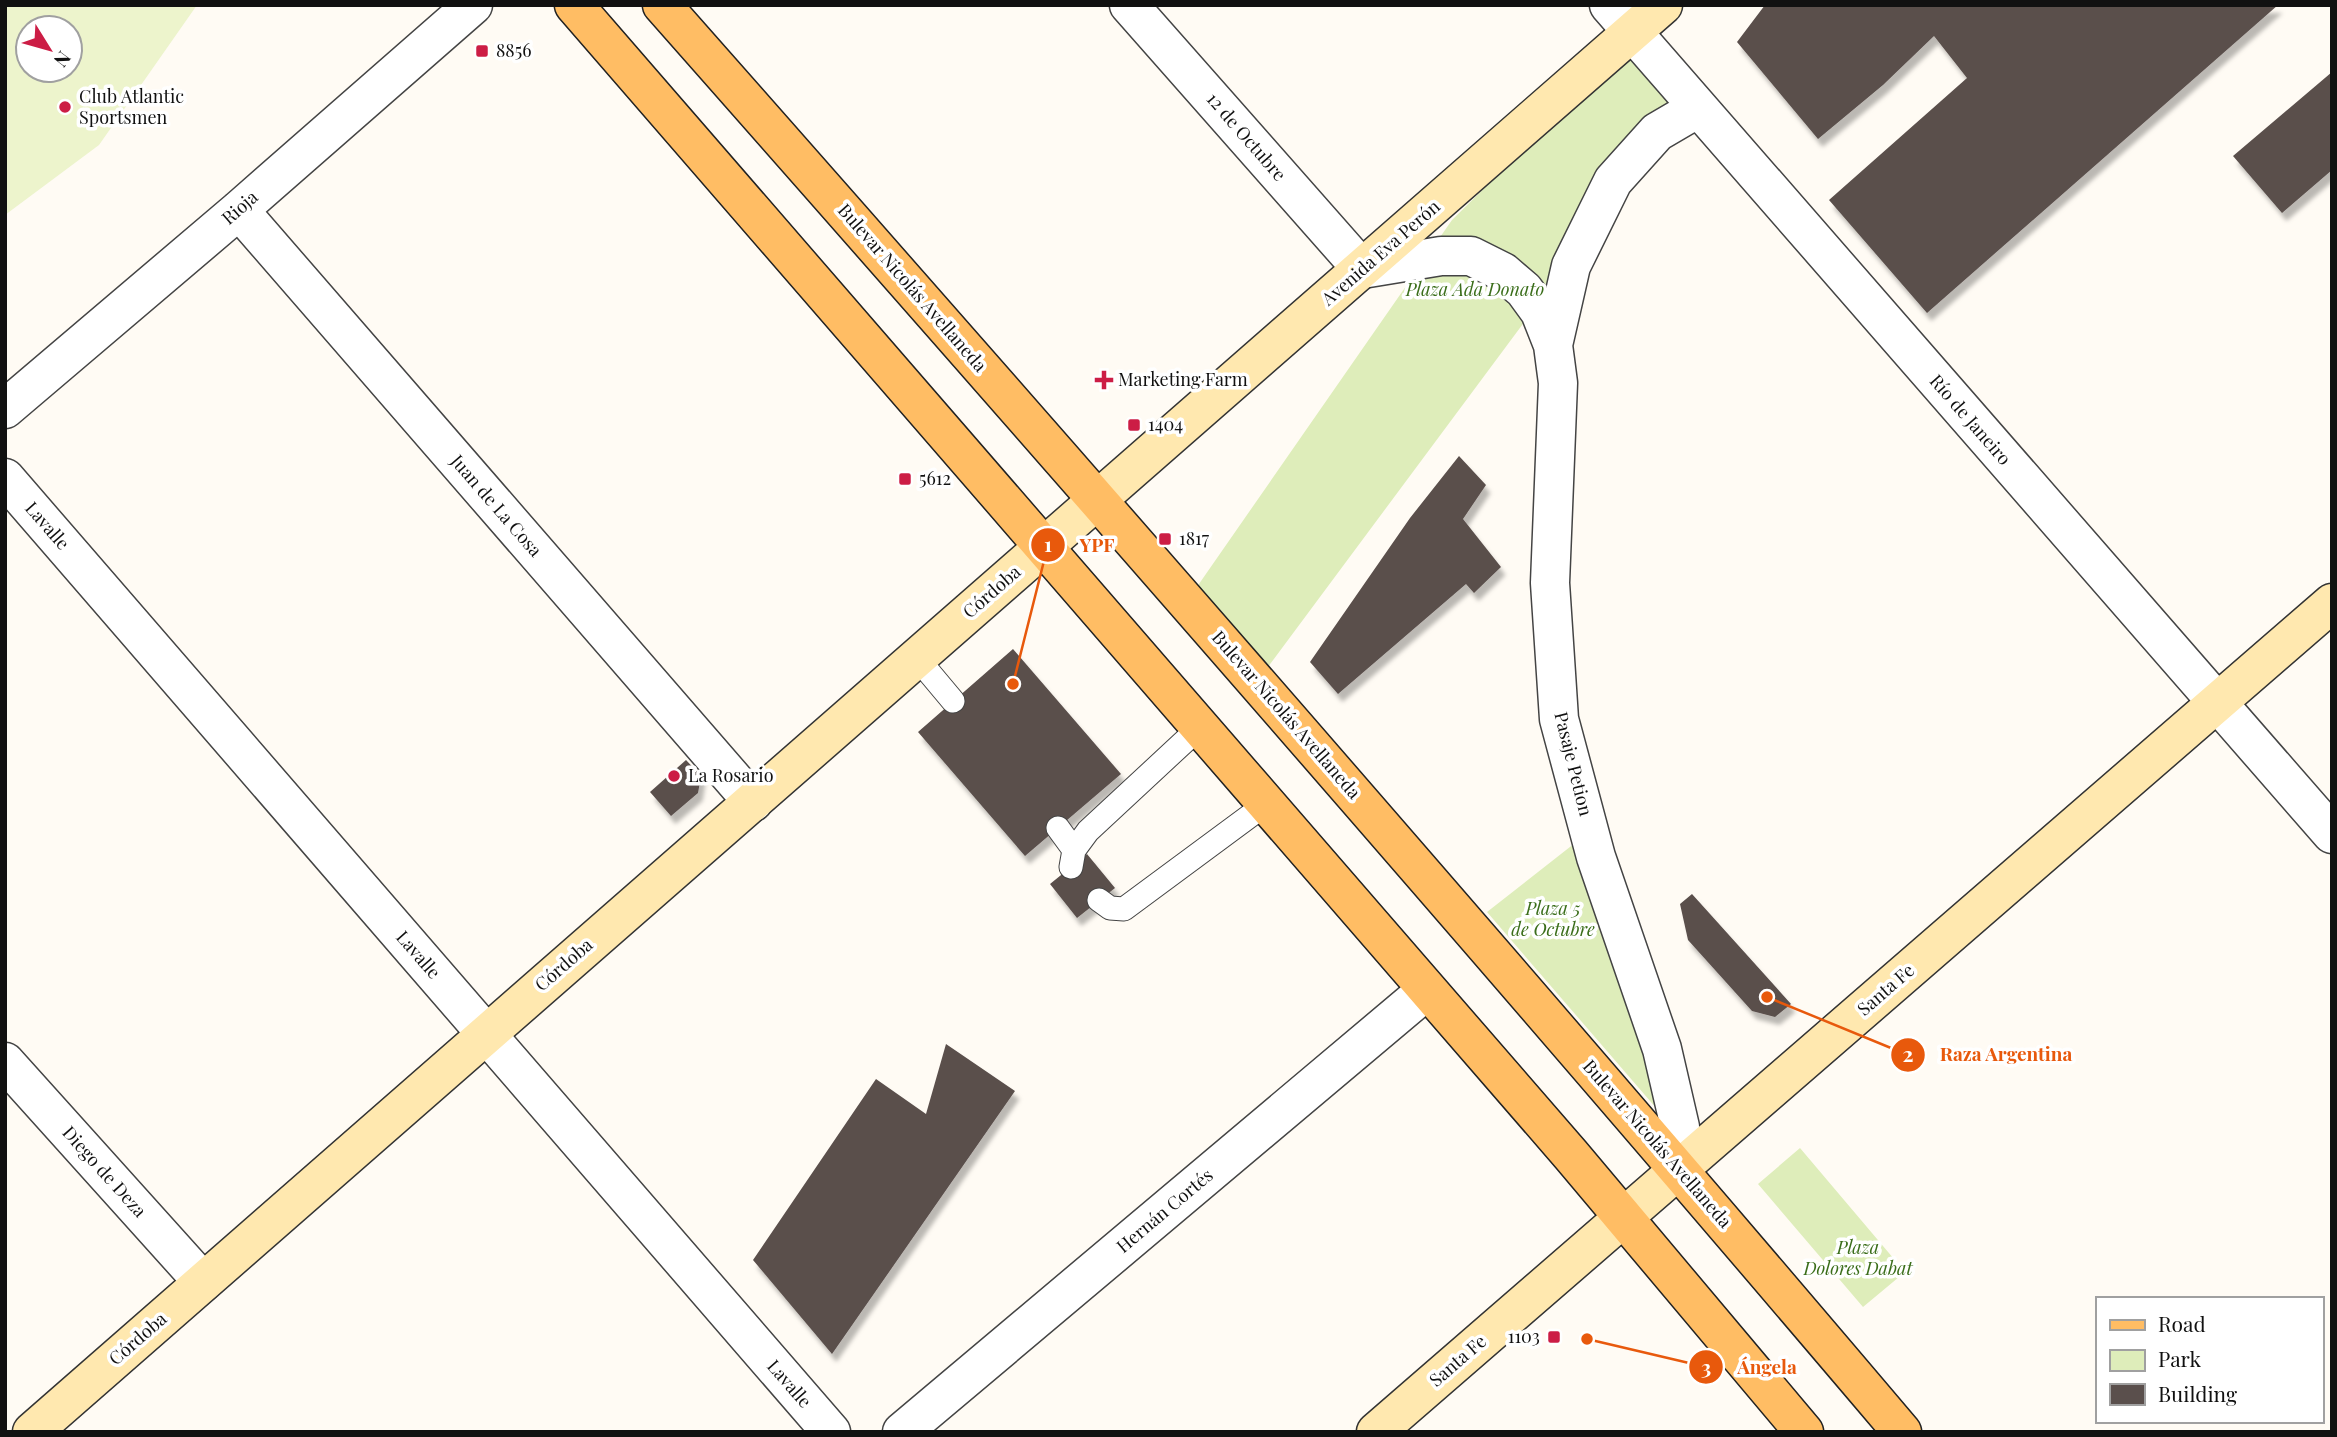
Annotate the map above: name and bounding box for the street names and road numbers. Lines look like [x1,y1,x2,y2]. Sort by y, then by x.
street label: 12 de Octubre [1202,87,1292,186]
street label: Rioja [216,185,263,230]
street label: Avenida Eva Perón [1315,194,1445,311]
street label: Bulevar Nicolás Avellaneda [833,198,992,376]
street label: Río de Janeiro [1925,369,2017,470]
street label: Juan de La Cosa [445,449,548,561]
street label: Lavalle [20,496,75,554]
street label: Córdoba [957,559,1025,623]
street label: Bulevar Nicolás Avellaneda [1207,625,1366,803]
street label: Pasaje Petion [1549,709,1599,819]
street label: Lavalle [391,925,446,983]
street label: Córdoba [529,932,597,996]
street label: Santa Fe [1852,958,1919,1021]
street label: Bulevar Nicolás Avellaneda [1578,1054,1737,1232]
street label: Diego de Deza [57,1121,152,1222]
street label: Hernán Cortés [1111,1163,1218,1258]
street label: Córdoba [103,1306,171,1370]
street label: Santa Fe [1424,1329,1491,1392]
street label: Lavalle [762,1354,817,1412]

